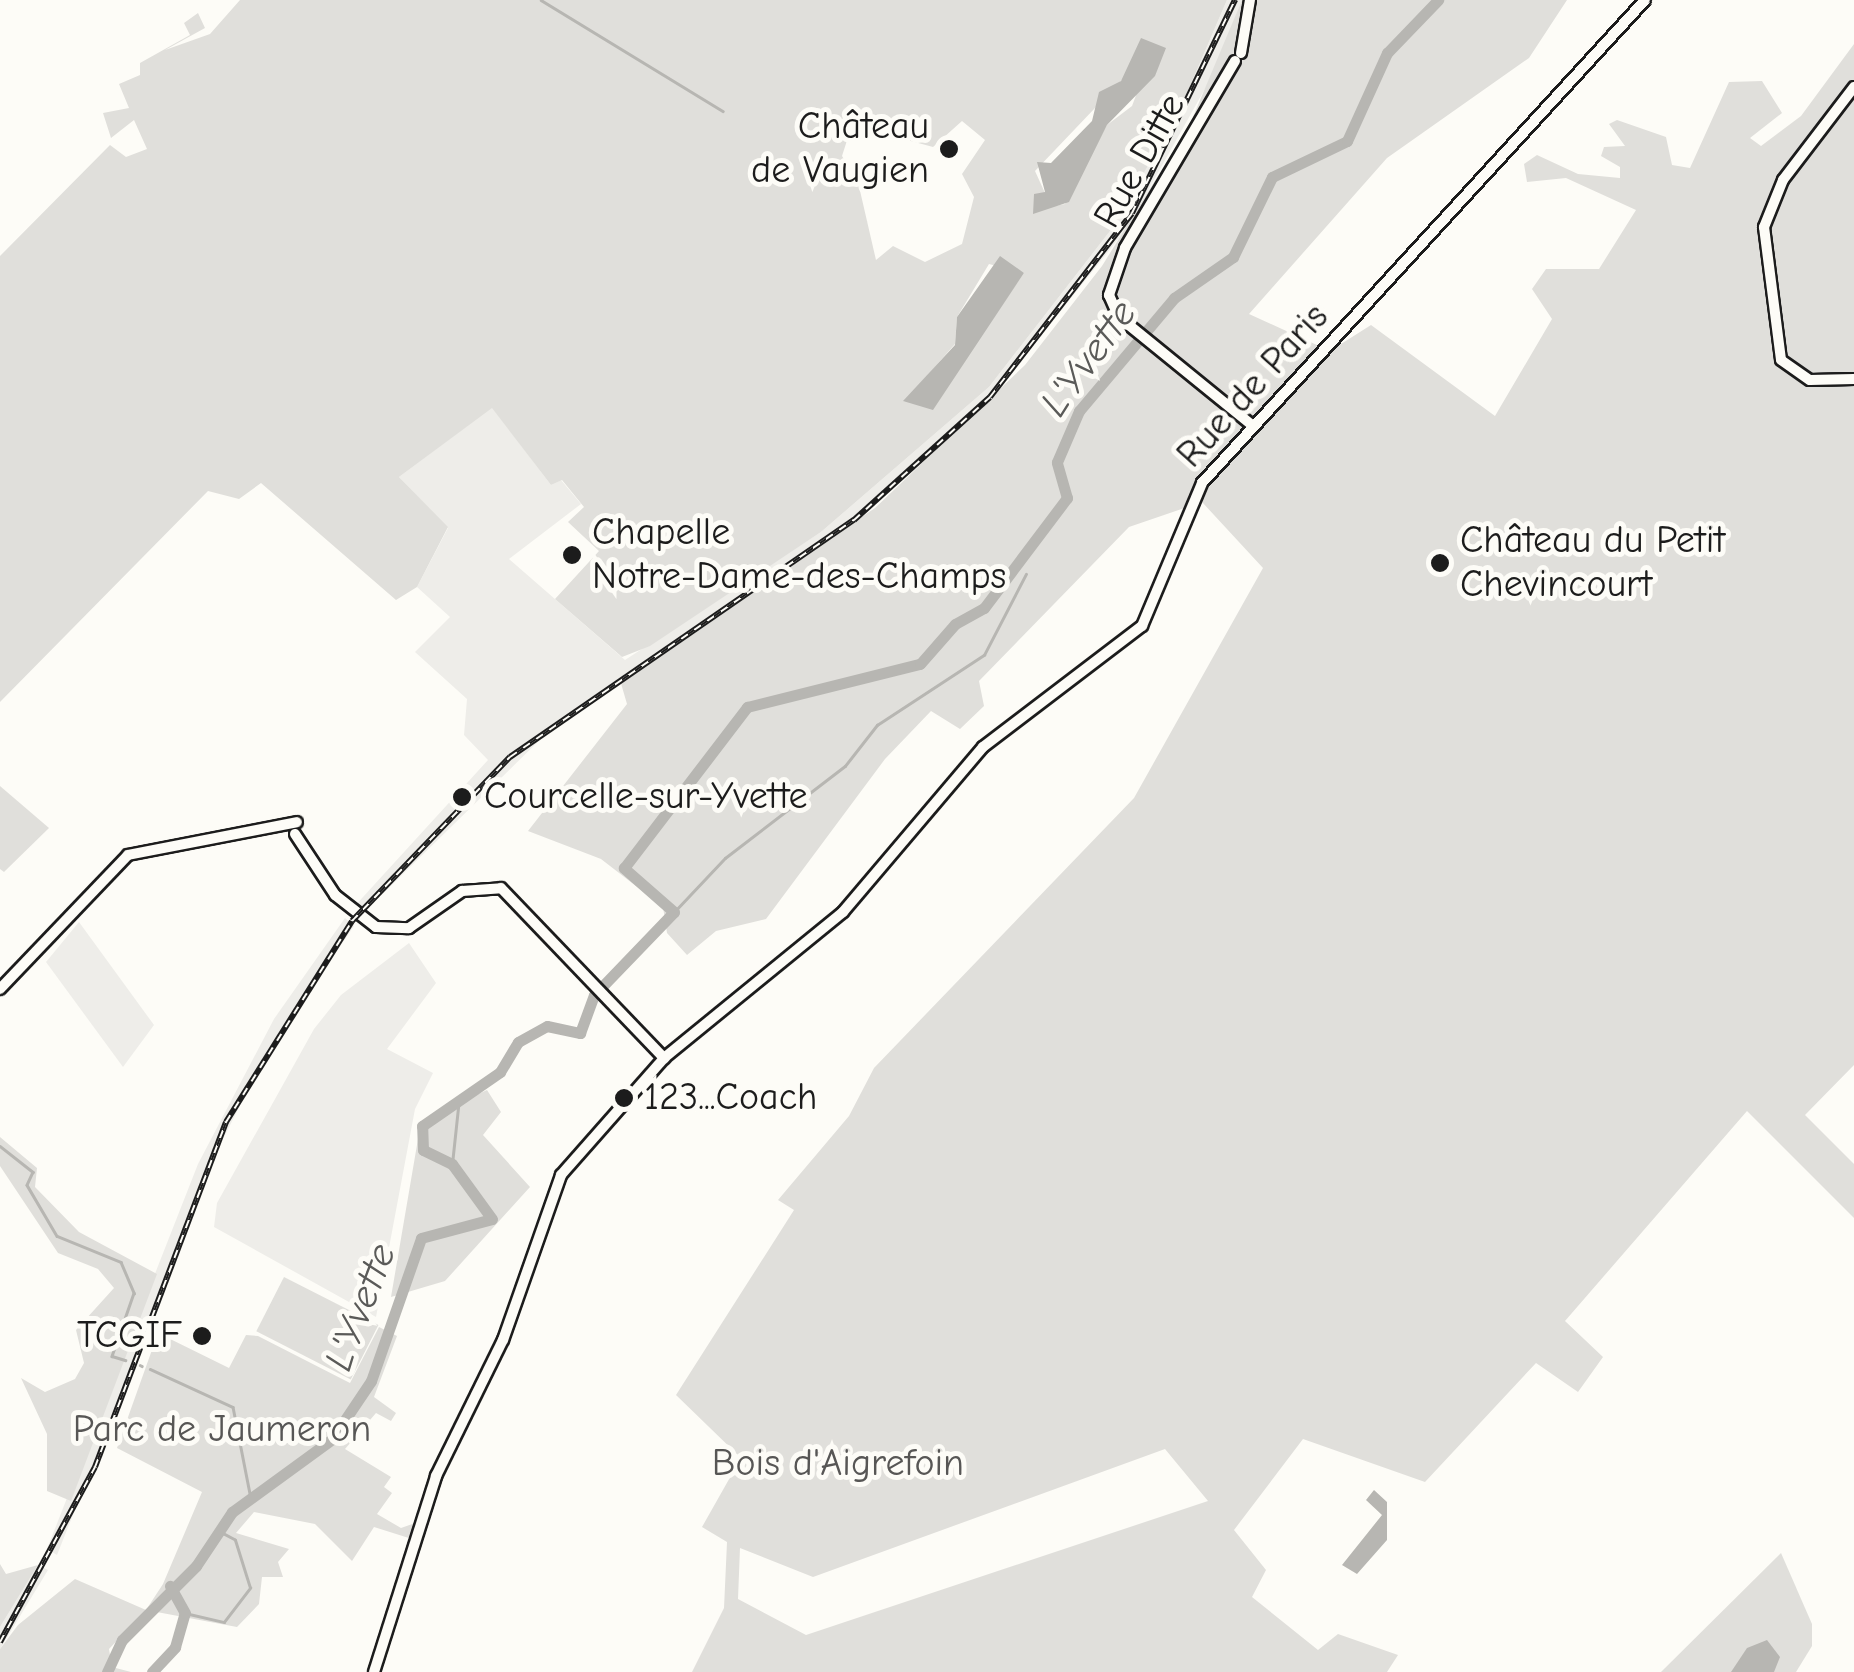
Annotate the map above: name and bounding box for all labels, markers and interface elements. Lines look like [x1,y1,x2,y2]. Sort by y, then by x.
street label: Rue Ditte [1085,86,1195,236]
place label: Château de Vaugien [751,104,929,193]
marker: Château de Vaugien [938,138,960,160]
water label: L'Yvette [1030,290,1146,426]
street label: Rue de Paris [1168,295,1338,477]
place label: Chapelle Notre-Dame-des-Champs [592,510,1006,600]
place label: Château du Petit Chevincourt [1460,518,1725,608]
marker: Chapelle Notre-Dame-des-Champs [561,544,583,566]
marker: Château du Petit Chevincourt [1429,552,1451,574]
place label: Courcelle-sur-Yvette [484,774,807,820]
marker: Courcelle-sur-Yvette [449,784,475,810]
place label: 123...Coach [644,1075,817,1121]
marker: 123...Coach [613,1087,635,1109]
water label: L'Yvette [314,1237,406,1377]
place label: TCGIF [77,1313,182,1359]
marker: TCGIF [191,1325,213,1347]
park label: Parc de Jaumeron [73,1407,371,1453]
park label: Bois d'Aigrefoin [712,1441,964,1487]

